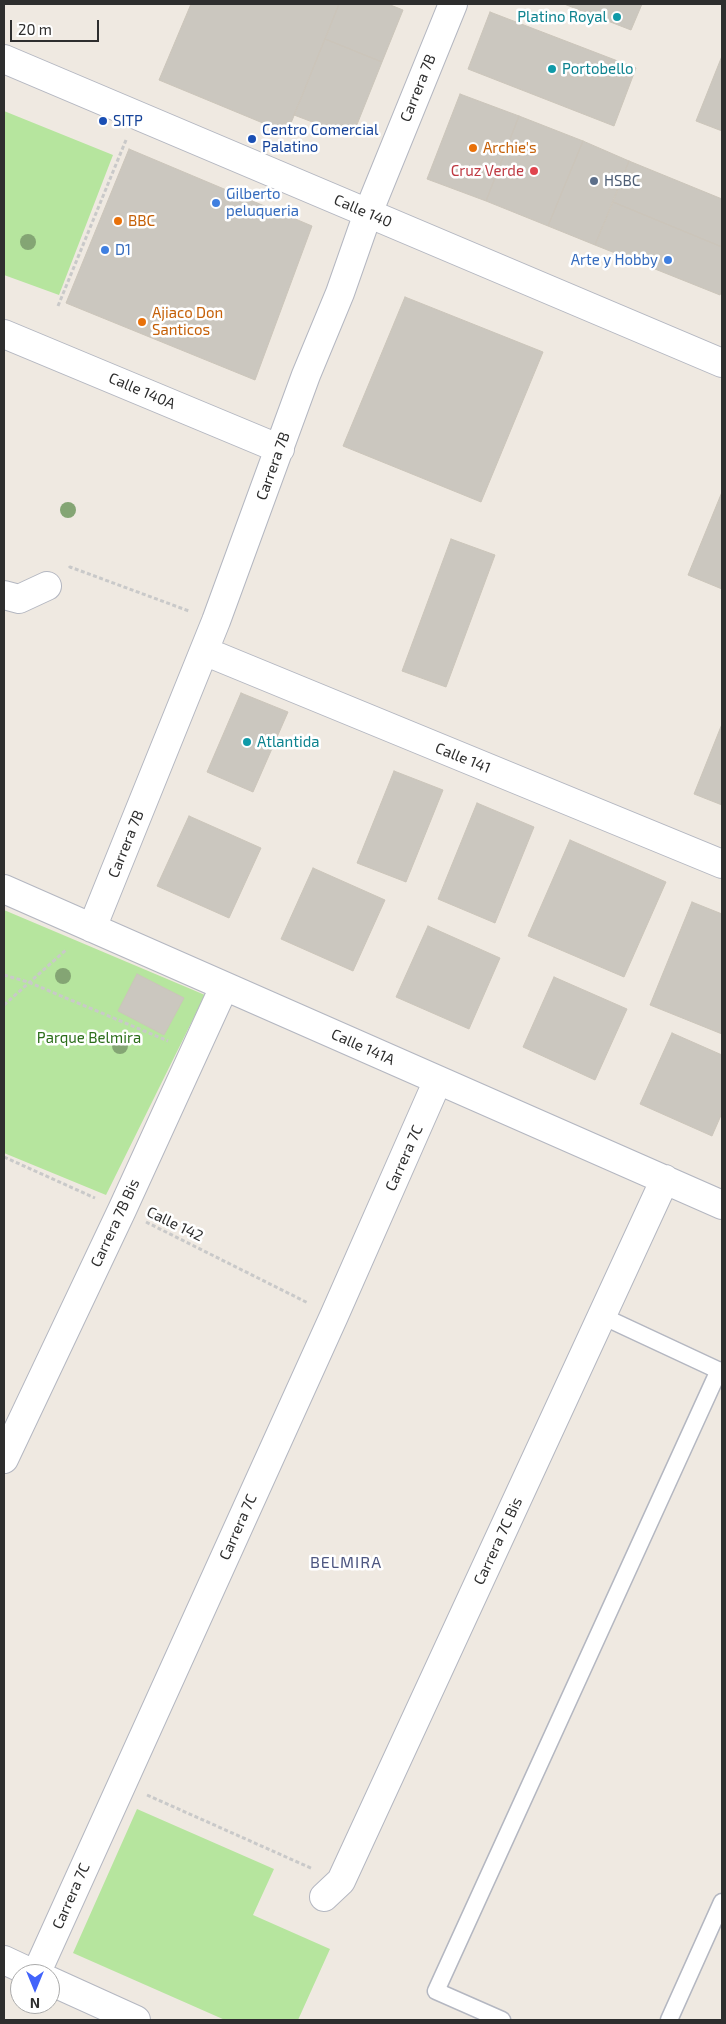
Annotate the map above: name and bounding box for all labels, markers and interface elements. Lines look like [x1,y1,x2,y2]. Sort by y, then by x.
place label: Platino Royal [517,8,607,26]
scale bar [12,10,101,42]
marker: Platino Royal [611,11,623,23]
text: 20 m [18,20,52,38]
street label: Carrera 7B [396,52,440,124]
place label: Portobello [562,60,634,78]
marker: Portobello [546,63,558,75]
place label: SITP [113,112,143,130]
marker: SITP [97,115,109,127]
place label: Centro Comercial Palatino [262,121,379,156]
marker: Centro Comercial Palatino [246,133,258,145]
place label: Archie's [483,139,537,157]
marker: Archie's [467,142,479,154]
place label: Cruz Verde [451,162,524,180]
marker: Cruz Verde [528,165,540,177]
place label: HSBC [604,172,640,190]
marker: HSBC [588,175,600,187]
place label: Gilberto peluqueria [226,185,299,220]
street label: Calle 140 [331,191,395,231]
marker: Gilberto peluqueria [210,197,222,209]
place label: BBC [128,212,155,230]
marker: BBC [112,215,124,227]
place label: D1 [115,241,131,259]
marker: D1 [99,244,111,256]
place label: Arte y Hobby [571,251,658,269]
marker: Arte y Hobby [662,254,674,266]
place label: Ajiaco Don Santicos [152,304,223,339]
marker: Ajiaco Don Santicos [136,316,148,328]
street label: Calle 140A [106,369,178,413]
street label: Carrera 7B [252,429,294,503]
place label: Atlantida [257,733,320,751]
marker: Atlantida [241,736,253,748]
street label: Calle 141 [433,739,493,777]
street label: Carrera 7B [104,808,148,880]
street label: Calle 141A [328,1025,398,1069]
park label: Parque Belmira [37,1029,141,1047]
street label: Carrera 7C [381,1122,427,1194]
street label: Carrera 7B Bis [87,1176,143,1270]
street label: Calle 142 [144,1203,206,1245]
street label: Carrera 7C [215,1491,261,1563]
street label: Carrera 7C Bis [470,1494,526,1588]
district label: BELMIRA [309,1553,383,1573]
street label: Carrera 7C [48,1860,94,1932]
north arrow [10,1964,60,2014]
text: N [30,1995,40,2012]

